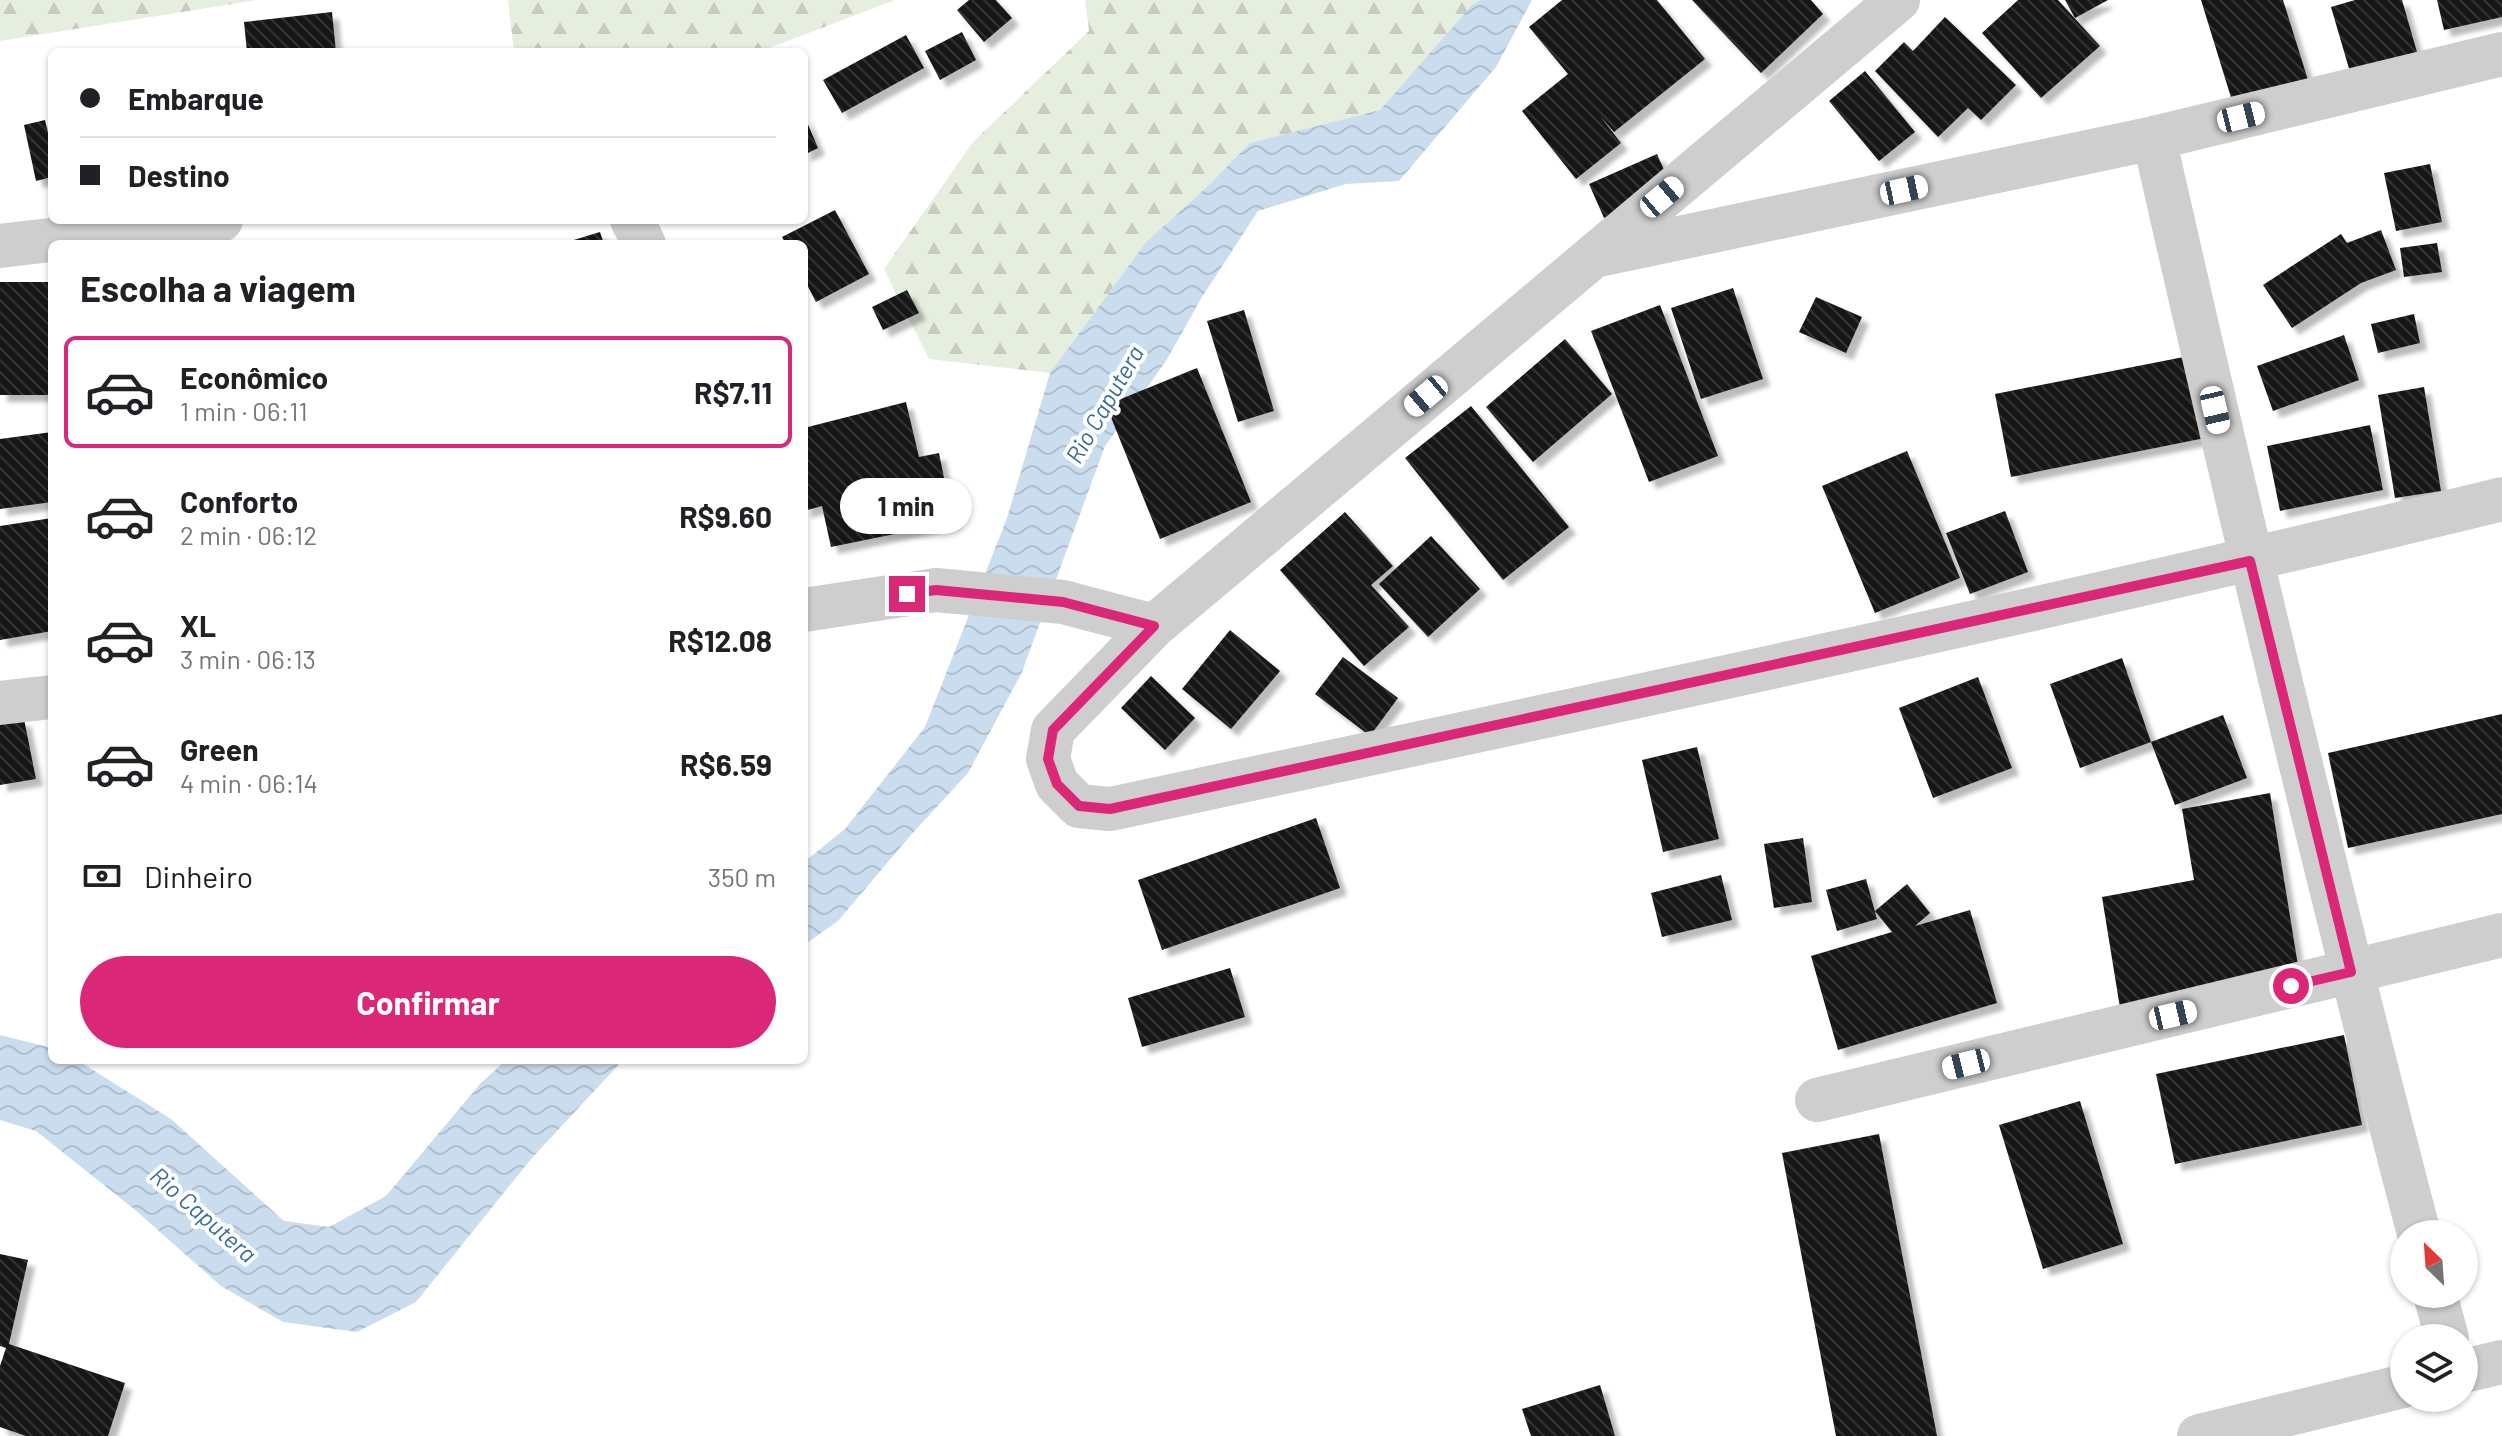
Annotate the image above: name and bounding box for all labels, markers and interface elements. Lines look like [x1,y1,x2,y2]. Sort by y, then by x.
text: Embarque [128,80,264,116]
car [2215,100,2267,134]
text: Destino [128,157,230,193]
car [1636,172,1688,222]
car [1878,173,1930,207]
text: Escolha a viagem [80,266,356,309]
water label: Rio Caputera [1059,340,1149,468]
icon: car [84,356,156,428]
text: Econômico [180,359,328,395]
car [1400,371,1452,421]
text: R$7.11 [694,374,772,410]
car [2198,384,2232,436]
text: 1 min · 06:11 [180,395,307,426]
callout: 1 min [841,478,973,534]
icon: car [84,480,156,552]
text: Conforto [180,483,298,519]
text: 1 min [878,490,934,521]
text: R$9.60 [679,498,772,534]
text: 2 min · 06:12 [180,519,317,550]
route end [889,576,925,612]
icon: car [84,604,156,676]
text: XL [180,607,216,643]
text: R$12.08 [668,622,772,658]
text: 3 min · 06:13 [180,643,316,674]
icon: car [84,728,156,800]
text: Green [180,731,259,767]
text: R$6.59 [680,746,772,782]
text: 4 min · 06:14 [180,767,318,798]
icon: cash [80,854,124,898]
text: Dinheiro [144,858,253,894]
text: 350 m [708,861,776,892]
button: Confirmar [80,956,776,1048]
route start [2273,968,2309,1004]
car [2147,998,2199,1032]
car [1940,1047,1992,1081]
water label: Rio Caputera [145,1160,263,1268]
north arrow [2390,1220,2478,1308]
map controls [2390,1220,2478,1412]
button: layers [2390,1324,2478,1412]

